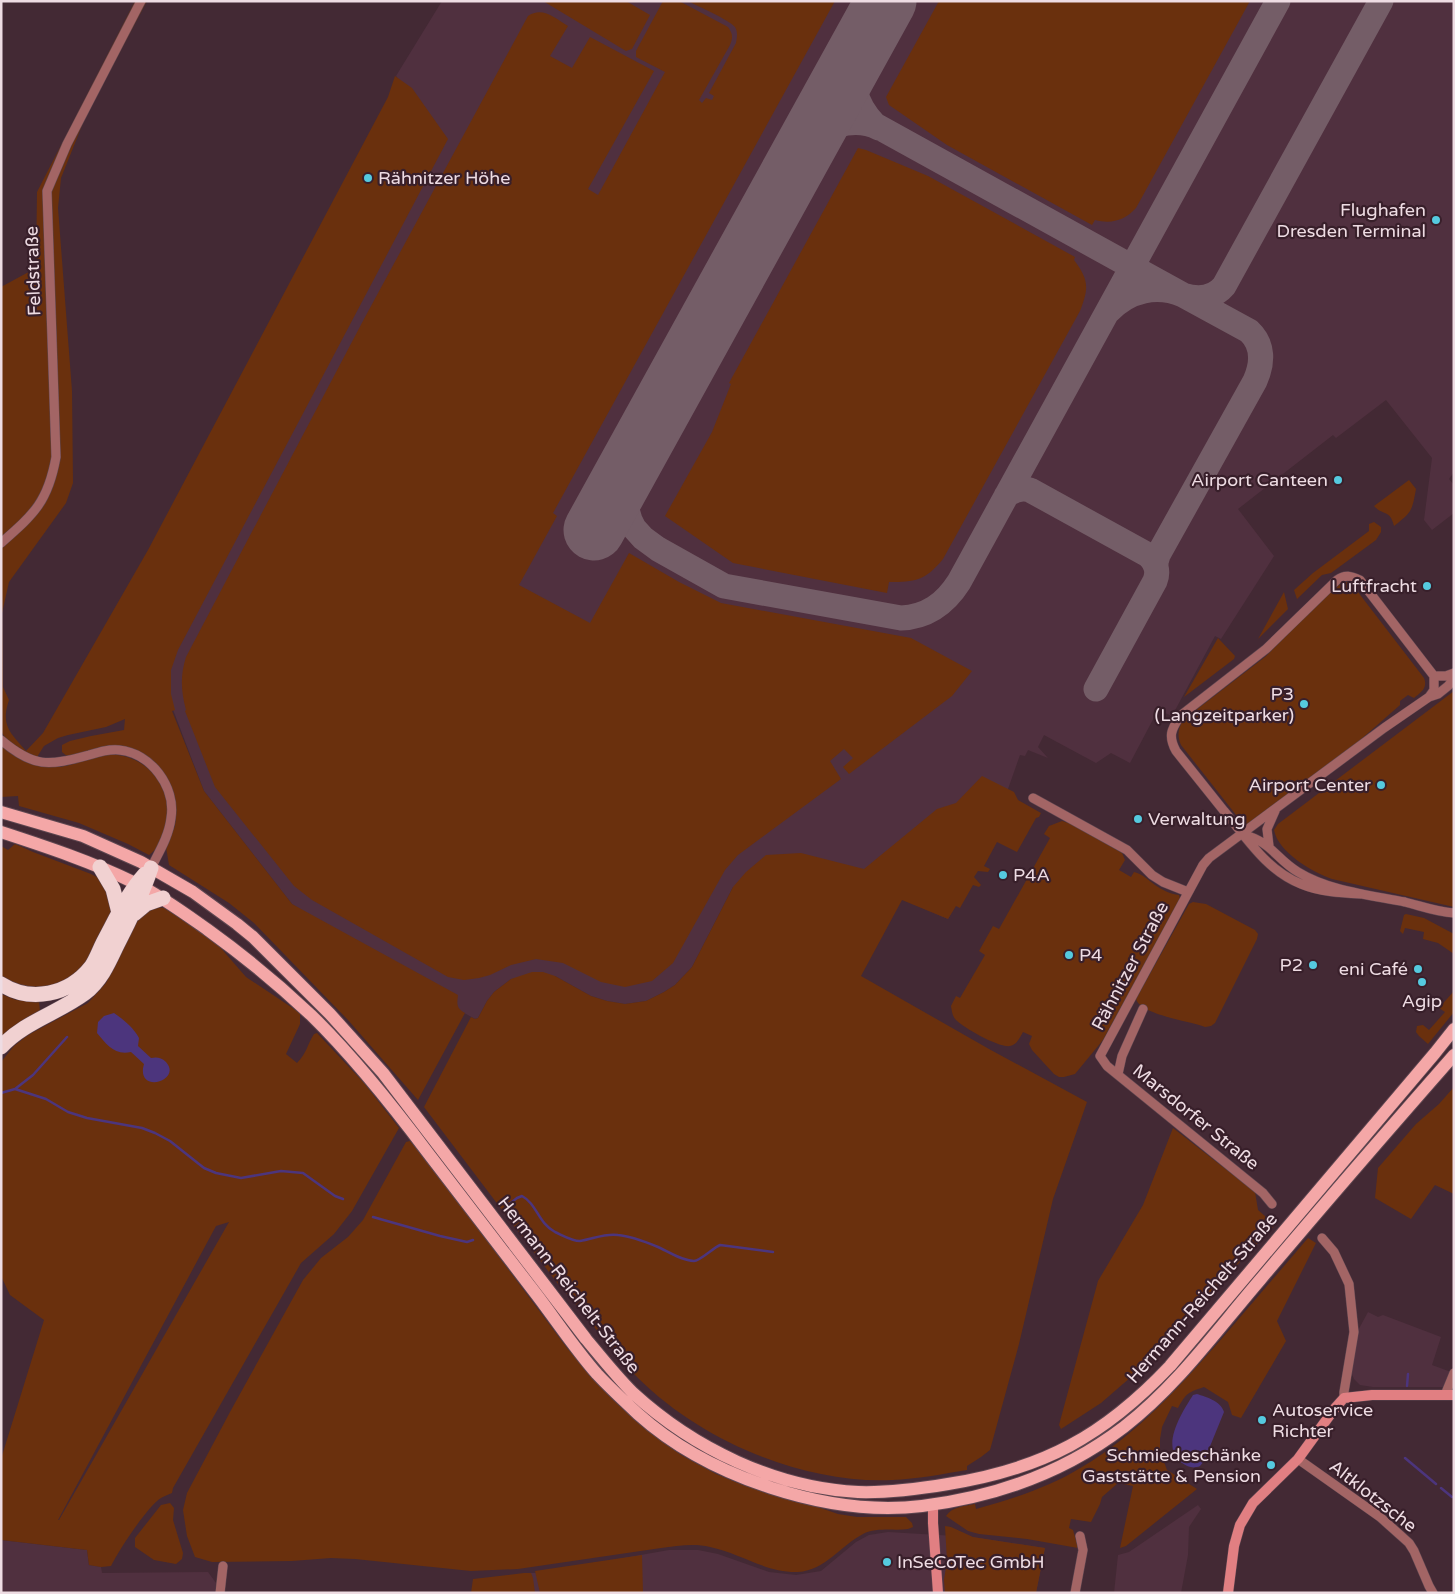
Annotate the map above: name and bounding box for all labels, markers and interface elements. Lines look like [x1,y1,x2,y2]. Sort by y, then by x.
place label: Rähnitzer Höhe [378,167,510,189]
marker: Rähnitzer Höhe [362,172,374,184]
place label: Flughafen Dresden Terminal [1277,199,1426,242]
marker: Flughafen Dresden Terminal [1430,214,1442,226]
street label: Feldstraße [20,226,46,316]
place label: Airport Canteen [1191,469,1328,491]
marker: Airport Canteen [1332,474,1344,486]
place label: Luftfracht [1331,575,1417,597]
marker: Luftfracht [1421,580,1433,592]
place label: P3 (Langzeitparker) [1154,683,1294,726]
marker: P3 (Langzeitparker) [1298,698,1310,710]
place label: Airport Center [1249,774,1371,796]
marker: Airport Center [1375,779,1387,791]
place label: Verwaltung [1148,808,1246,830]
marker: Verwaltung [1132,813,1144,825]
place label: P4A [1013,864,1050,886]
marker: P4A [997,869,1009,881]
street label: Rähnitzer Straße [1087,898,1173,1034]
place label: P4 [1079,944,1102,966]
marker: P4 [1063,949,1075,961]
place label: P2 [1280,954,1303,976]
place label: eni Café [1339,958,1408,980]
marker: P2 [1307,959,1319,971]
marker: eni Café [1412,963,1424,975]
marker: Agip [1416,976,1428,988]
place label: Agip [1402,990,1442,1012]
street label: Marsdorfer Straße [1128,1059,1264,1175]
street label: Hermann-Reichelt-Straße [493,1192,645,1378]
street label: Hermann-Reichelt-Straße [1122,1208,1282,1388]
place label: Autoservice Richter [1272,1399,1373,1442]
marker: Autoservice Richter [1256,1414,1268,1426]
place label: Schmiedeschänke Gaststätte & Pension [1082,1444,1261,1487]
street label: Altklotzsche [1325,1455,1421,1537]
marker: Schmiedeschänke Gaststätte & Pension [1265,1459,1277,1471]
place label: InSeCoTec GmbH [897,1551,1045,1573]
marker: InSeCoTec GmbH [881,1556,893,1568]

